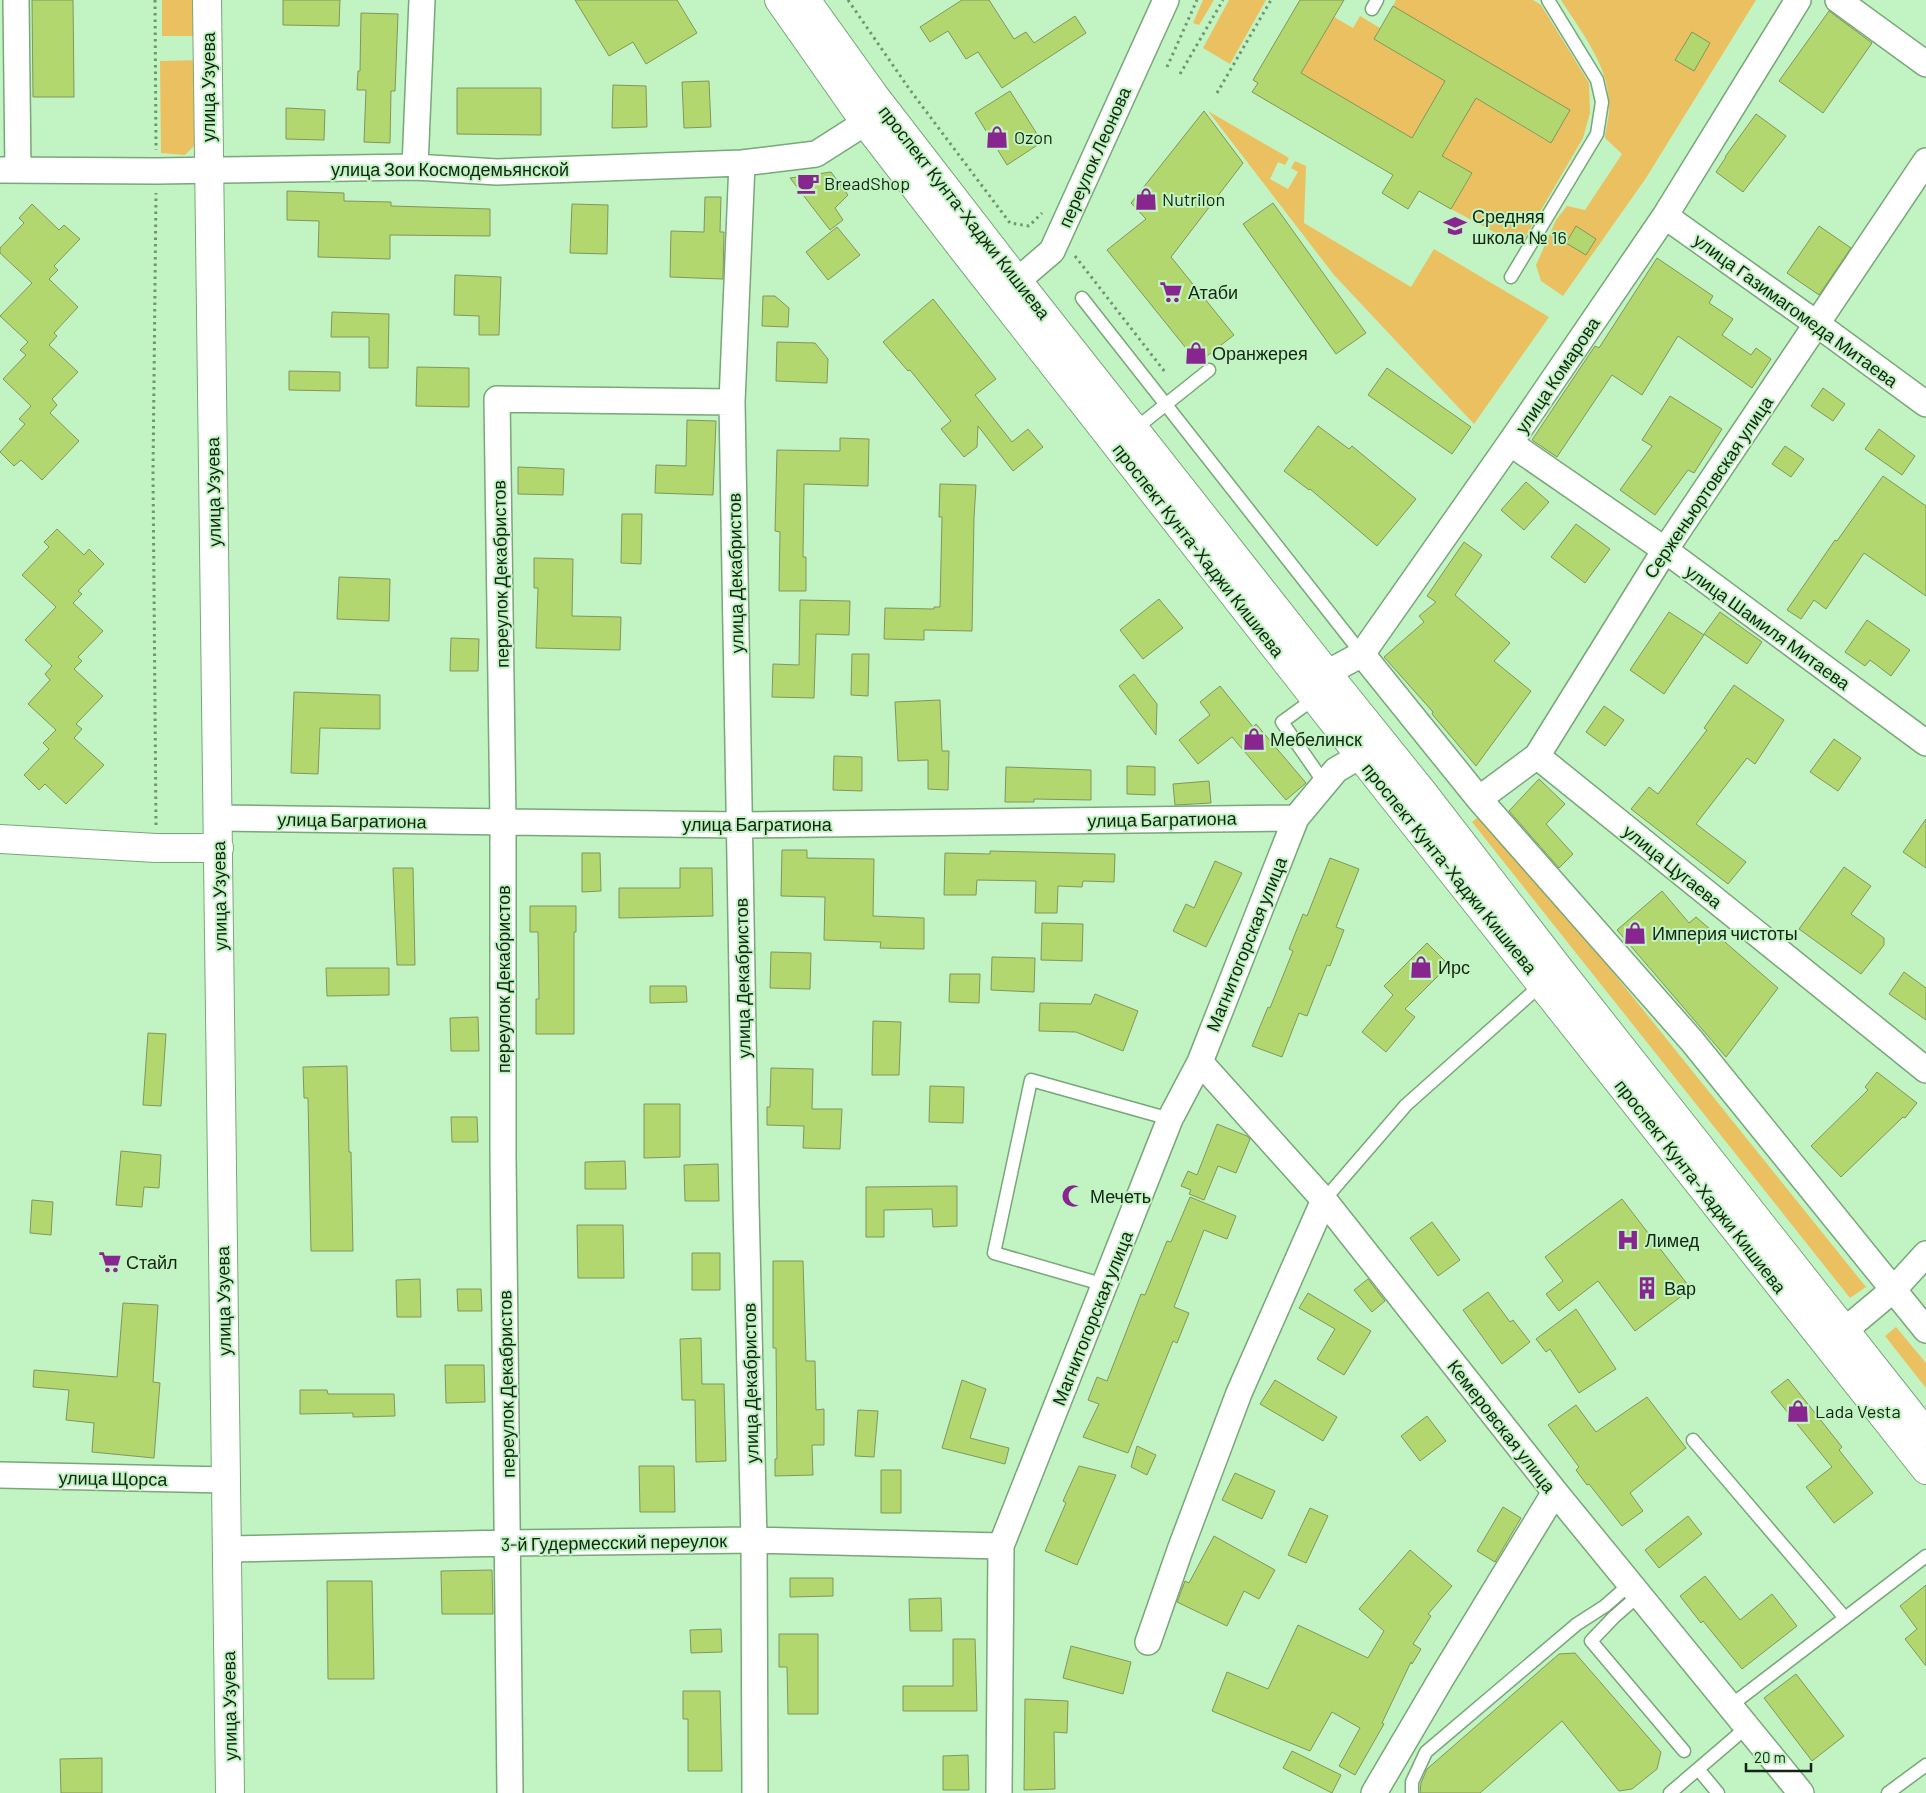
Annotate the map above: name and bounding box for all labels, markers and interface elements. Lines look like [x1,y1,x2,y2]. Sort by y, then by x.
street label: улица Узуева [197,31,219,142]
street label: переулок Леонова [1053,82,1135,231]
street label: проспект Кунта-Хаджи Кишиева [875,101,1056,324]
shop icon: Ozon [984,124,1010,150]
place label: Ozon [1014,126,1053,148]
street label: улица Зои Космодемьянской [331,158,569,180]
cafe icon: BreadShop [795,170,821,196]
place label: BreadShop [824,172,910,194]
shop icon: Nutrilon [1133,186,1159,212]
place label: Nutrilon [1162,188,1225,210]
place label: Средняя школа № 16 [1472,205,1567,248]
school or university icon: Средняя школа № 16 [1442,213,1468,239]
street label: улица Газимагомеда Митаева [1690,228,1903,392]
supermarket icon: Атаби [1158,279,1184,305]
place label: Атаби [1188,281,1238,303]
street label: улица Комарова [1510,312,1605,437]
shop icon: Оранжерея [1183,340,1209,366]
place label: Оранжерея [1212,342,1308,364]
street label: Серженьюртовская улица [1639,391,1778,582]
street label: улица Узуева [201,436,225,547]
street label: проспект Кунта-Хаджи Кишиева [1109,439,1290,662]
street label: переулок Декабристов [487,480,513,668]
street label: улица Декабристов [723,493,747,653]
street label: улица Шамиля Митаева [1681,560,1855,695]
shop icon: Мебелинск [1241,726,1267,752]
place label: Мебелинск [1270,728,1362,750]
street label: проспект Кунта-Хаджи Кишиева [1358,758,1543,979]
street label: улица Багратиона [1087,807,1238,831]
street label: улица Багратиона [277,808,428,832]
street label: улица Багратиона [682,813,833,835]
street label: улица Цугаева [1619,819,1728,913]
street label: улица Узуева [207,840,231,951]
street label: Магнитогорская улица [1201,853,1291,1034]
street label: переулок Декабристов [492,885,514,1073]
street label: улица Декабристов [730,898,754,1058]
shop icon: Империя чистоты [1622,920,1648,946]
place label: Империя чистоты [1652,922,1798,944]
shop icon: Ирс [1408,954,1434,980]
place label: Ирс [1438,956,1470,978]
street label: проспект Кунта-Хаджи Кишиева [1611,1075,1792,1298]
mosque icon: Мечеть [1060,1183,1086,1209]
place label: Мечеть [1090,1185,1151,1207]
street label: Магнитогорская улица [1047,1227,1137,1408]
hospital icon: Лимед [1615,1227,1641,1253]
place label: Лимед [1645,1229,1700,1251]
street label: улица Узуева [211,1245,235,1356]
supermarket icon: Стайл [97,1249,123,1275]
place label: Стайл [126,1251,178,1273]
building icon: Вар [1634,1275,1660,1301]
place label: Вар [1664,1277,1696,1299]
street label: переулок Декабристов [493,1290,519,1478]
street label: улица Декабристов [738,1303,762,1463]
street label: Кемеровская улица [1443,1355,1561,1498]
shop icon: Lada Vesta [1785,1398,1811,1424]
place label: Lada Vesta [1815,1400,1901,1422]
street label: улица Щорса [58,1466,169,1490]
street label: 3-й Гудермесский переулок [501,1529,727,1555]
street label: улица Узуева [217,1650,241,1761]
scale bar [1746,1740,1811,1772]
text: 20 m [1754,1748,1786,1766]

